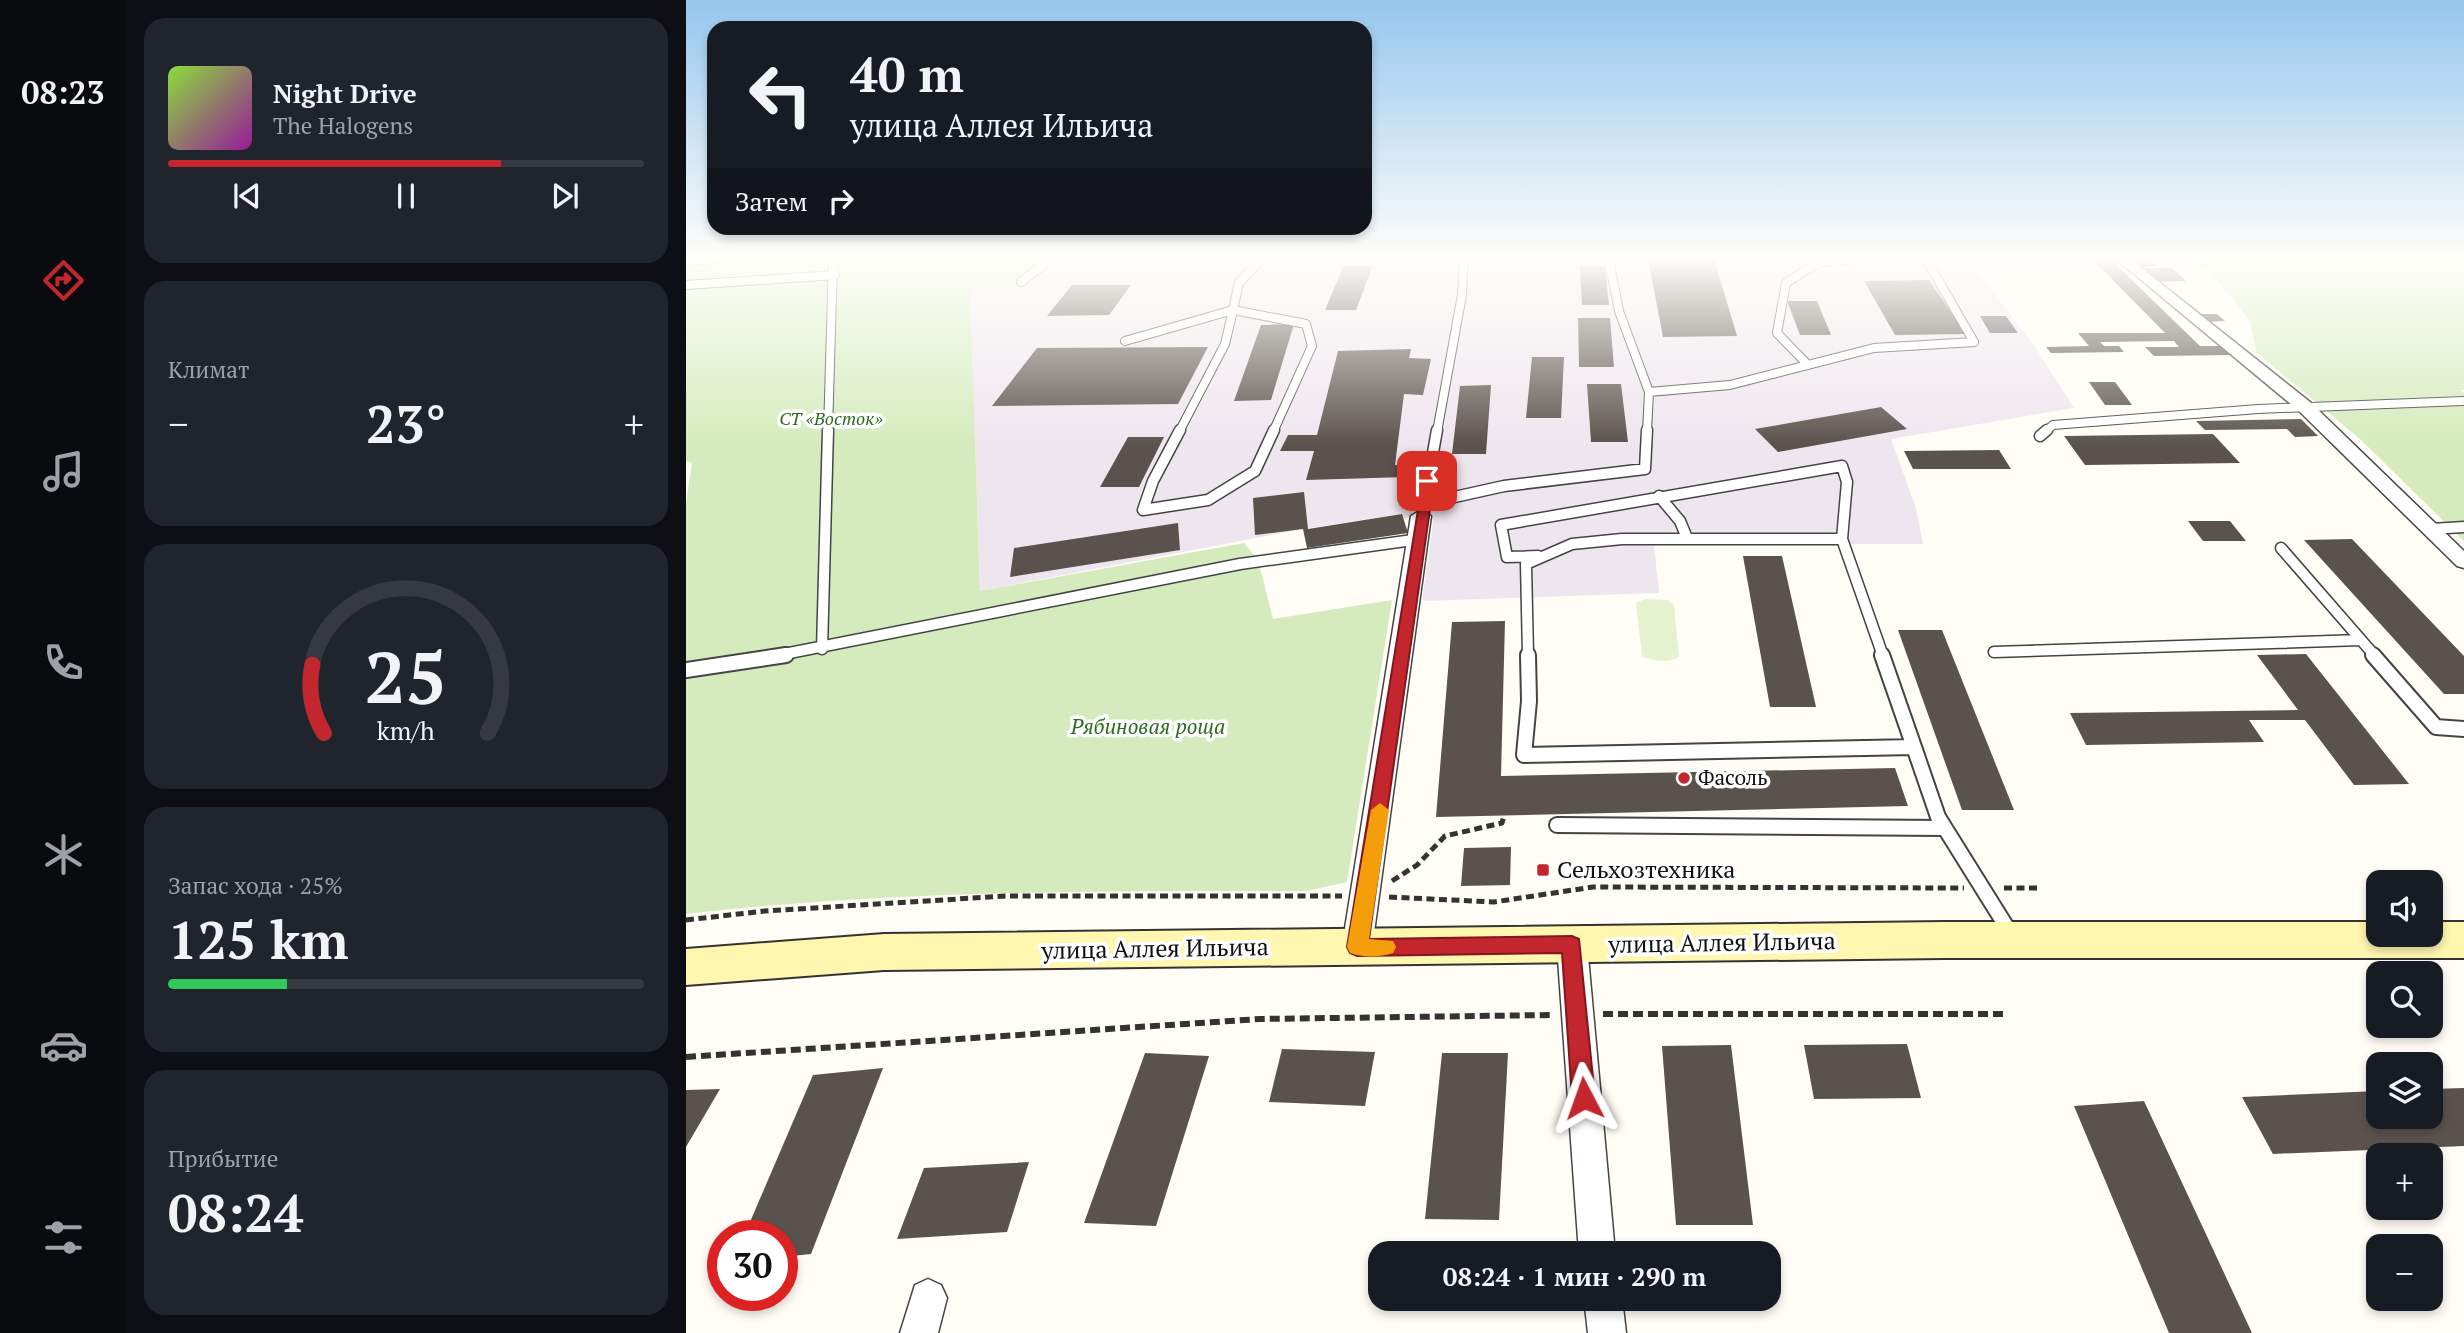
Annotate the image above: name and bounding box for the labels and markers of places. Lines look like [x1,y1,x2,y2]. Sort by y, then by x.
pin [1397,451,1457,511]
place label: Фасоль [1698,763,1768,791]
marker: Фасоль [1676,770,1692,786]
place label: Сельхозтехника [1557,853,1735,885]
marker: Сельхозтехника [1535,862,1551,878]

